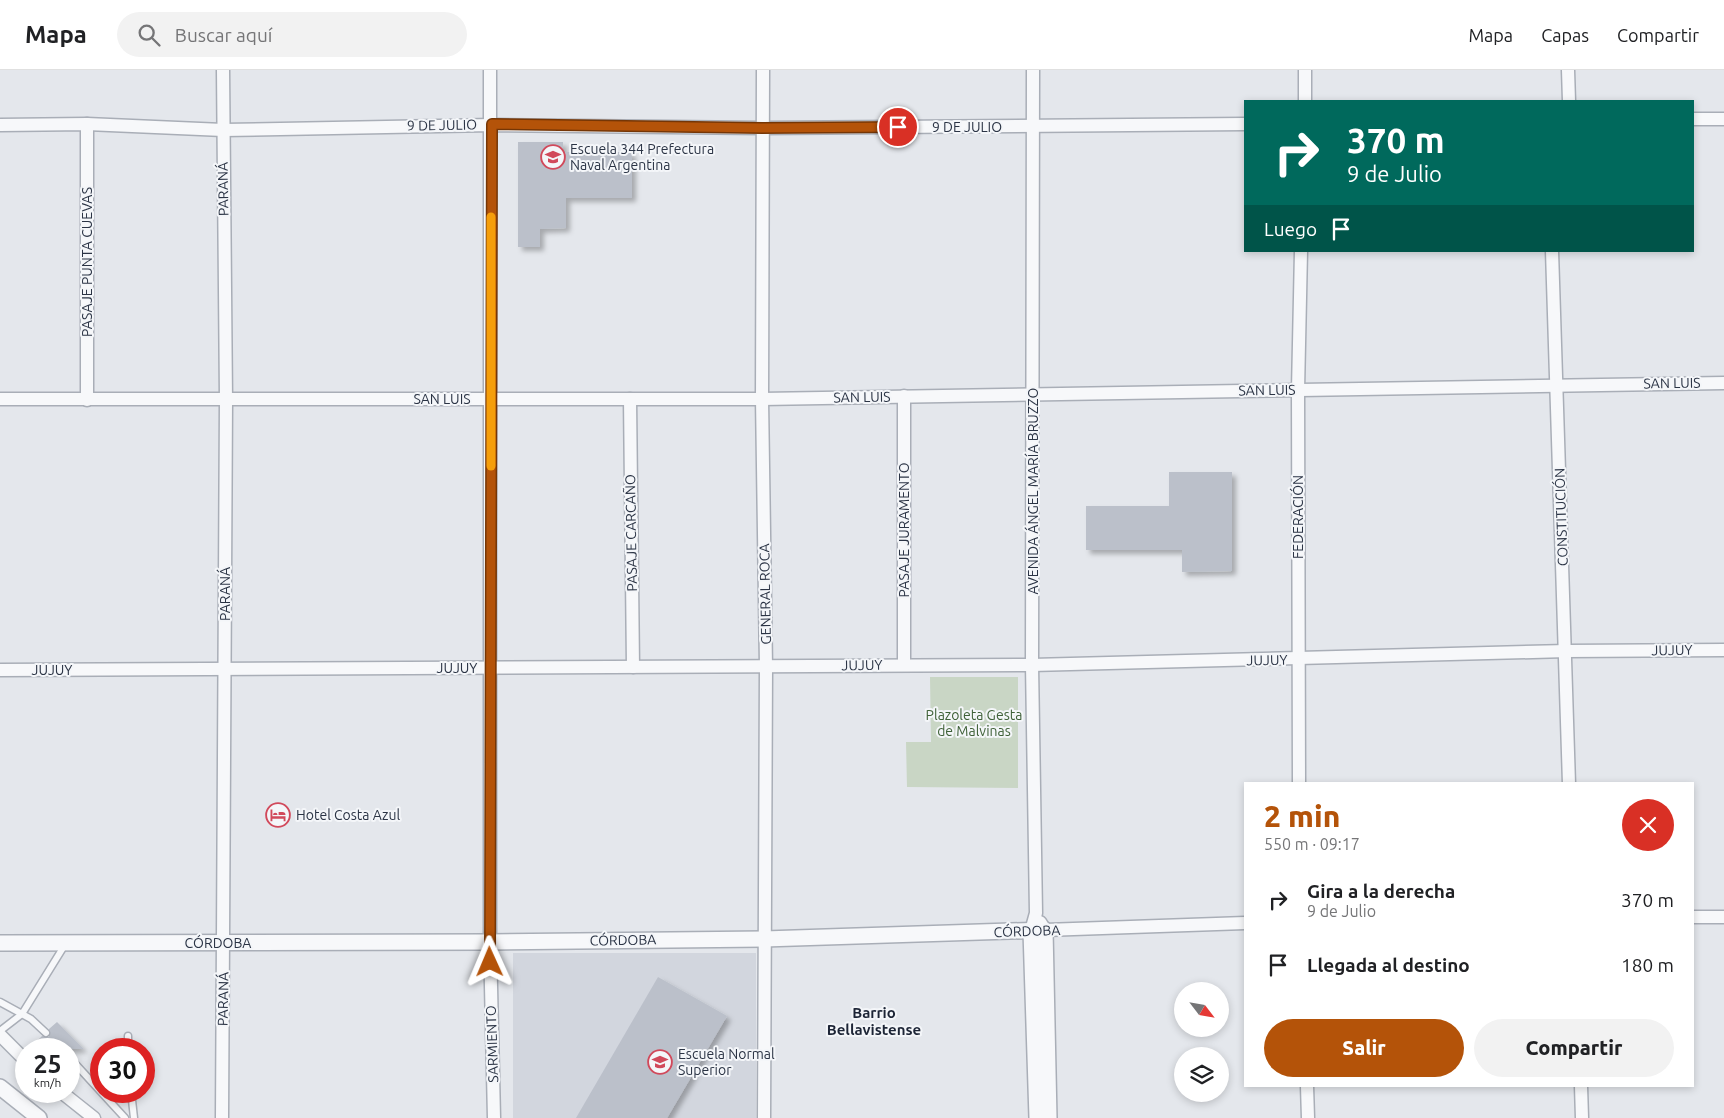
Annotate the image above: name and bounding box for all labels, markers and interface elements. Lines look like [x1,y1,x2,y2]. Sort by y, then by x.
search box [117,12,467,57]
text: Mapa [25,21,87,48]
icon: search [135,21,163,49]
text: Buscar aquí [175,24,272,46]
text: Mapa [1468,25,1513,45]
text: Capas [1541,25,1589,45]
text: Compartir [1617,25,1699,45]
pin [877,106,919,148]
icon: arrive [884,113,912,141]
street label: 9 DE JULIO [407,116,477,134]
street label: 9 DE JULIO [932,119,1002,135]
icon: right [1264,120,1329,185]
text: 370 m [1347,120,1445,160]
place label: Escuela 344 Prefectura Naval Argentina [570,141,714,173]
school or university icon: Escuela 344 Prefectura Naval Argentina [540,144,566,170]
text: 9 de Julio [1347,161,1442,186]
street label: PARANÁ [214,162,231,216]
street label: PASAJE PUNTA CUEVAS [79,187,95,337]
icon: arrive [1327,215,1355,243]
text: Luego [1264,218,1317,240]
street label: SAN LUIS [1643,375,1701,391]
street label: SAN LUIS [1238,382,1296,398]
street label: AVENIDA ÁNGEL MARÍA BRUZZO [1024,387,1041,594]
street label: SAN LUIS [833,389,891,405]
street label: SAN LUIS [413,391,471,407]
street label: PASAJE JURAMENTO [896,462,912,598]
street label: CONSTITUCIÓN [1550,468,1571,566]
street label: PASAJE CARCAÑO [621,474,640,592]
street label: FEDERACIÓN [1289,475,1306,559]
street label: GENERAL ROCA [756,543,774,645]
street label: PARANÁ [216,567,233,621]
street label: JUJUY [1651,642,1693,658]
street label: JUJUY [1246,652,1288,668]
street label: JUJUY [841,657,883,673]
street label: JUJUY [437,660,477,676]
street label: JUJUY [32,662,72,678]
park label: Plazoleta Gesta de Malvinas [926,707,1022,739]
text: 2 min [1264,799,1340,833]
button: close [1622,799,1674,851]
hotel icon: Hotel Costa Azul [265,802,291,828]
place label: Hotel Costa Azul [296,807,400,823]
text: 550 m · 09:17 [1264,835,1360,853]
text: Gira a la derecha [1307,880,1455,902]
icon: right [1264,886,1292,914]
text: 370 m [1621,889,1674,911]
text: 9 de Julio [1307,902,1376,920]
street label: CÓRDOBA [993,921,1061,940]
street label: CÓRDOBA [589,930,657,949]
street label: CÓRDOBA [185,934,251,951]
position arrow [463,935,515,987]
icon: arrive [1264,951,1292,979]
text: Llegada al destino [1307,954,1470,976]
text: 180 m [1621,954,1674,976]
street label: PARANÁ [214,972,231,1026]
north arrow [1174,982,1229,1038]
map controls [1174,982,1229,1102]
district label: Barrio Bellavistense [827,1004,921,1038]
street label: SARMIENTO [483,1005,501,1083]
button: Salir [1264,1019,1464,1077]
button: Compartir [1474,1019,1674,1077]
speed limit sign: 30 [90,1038,155,1103]
place label: Escuela Normal Superior [678,1046,775,1078]
button: layers [1174,1047,1229,1102]
school or university icon: Escuela Normal Superior [647,1049,673,1075]
text: 25 [33,1050,62,1078]
text: km/h [34,1076,61,1089]

